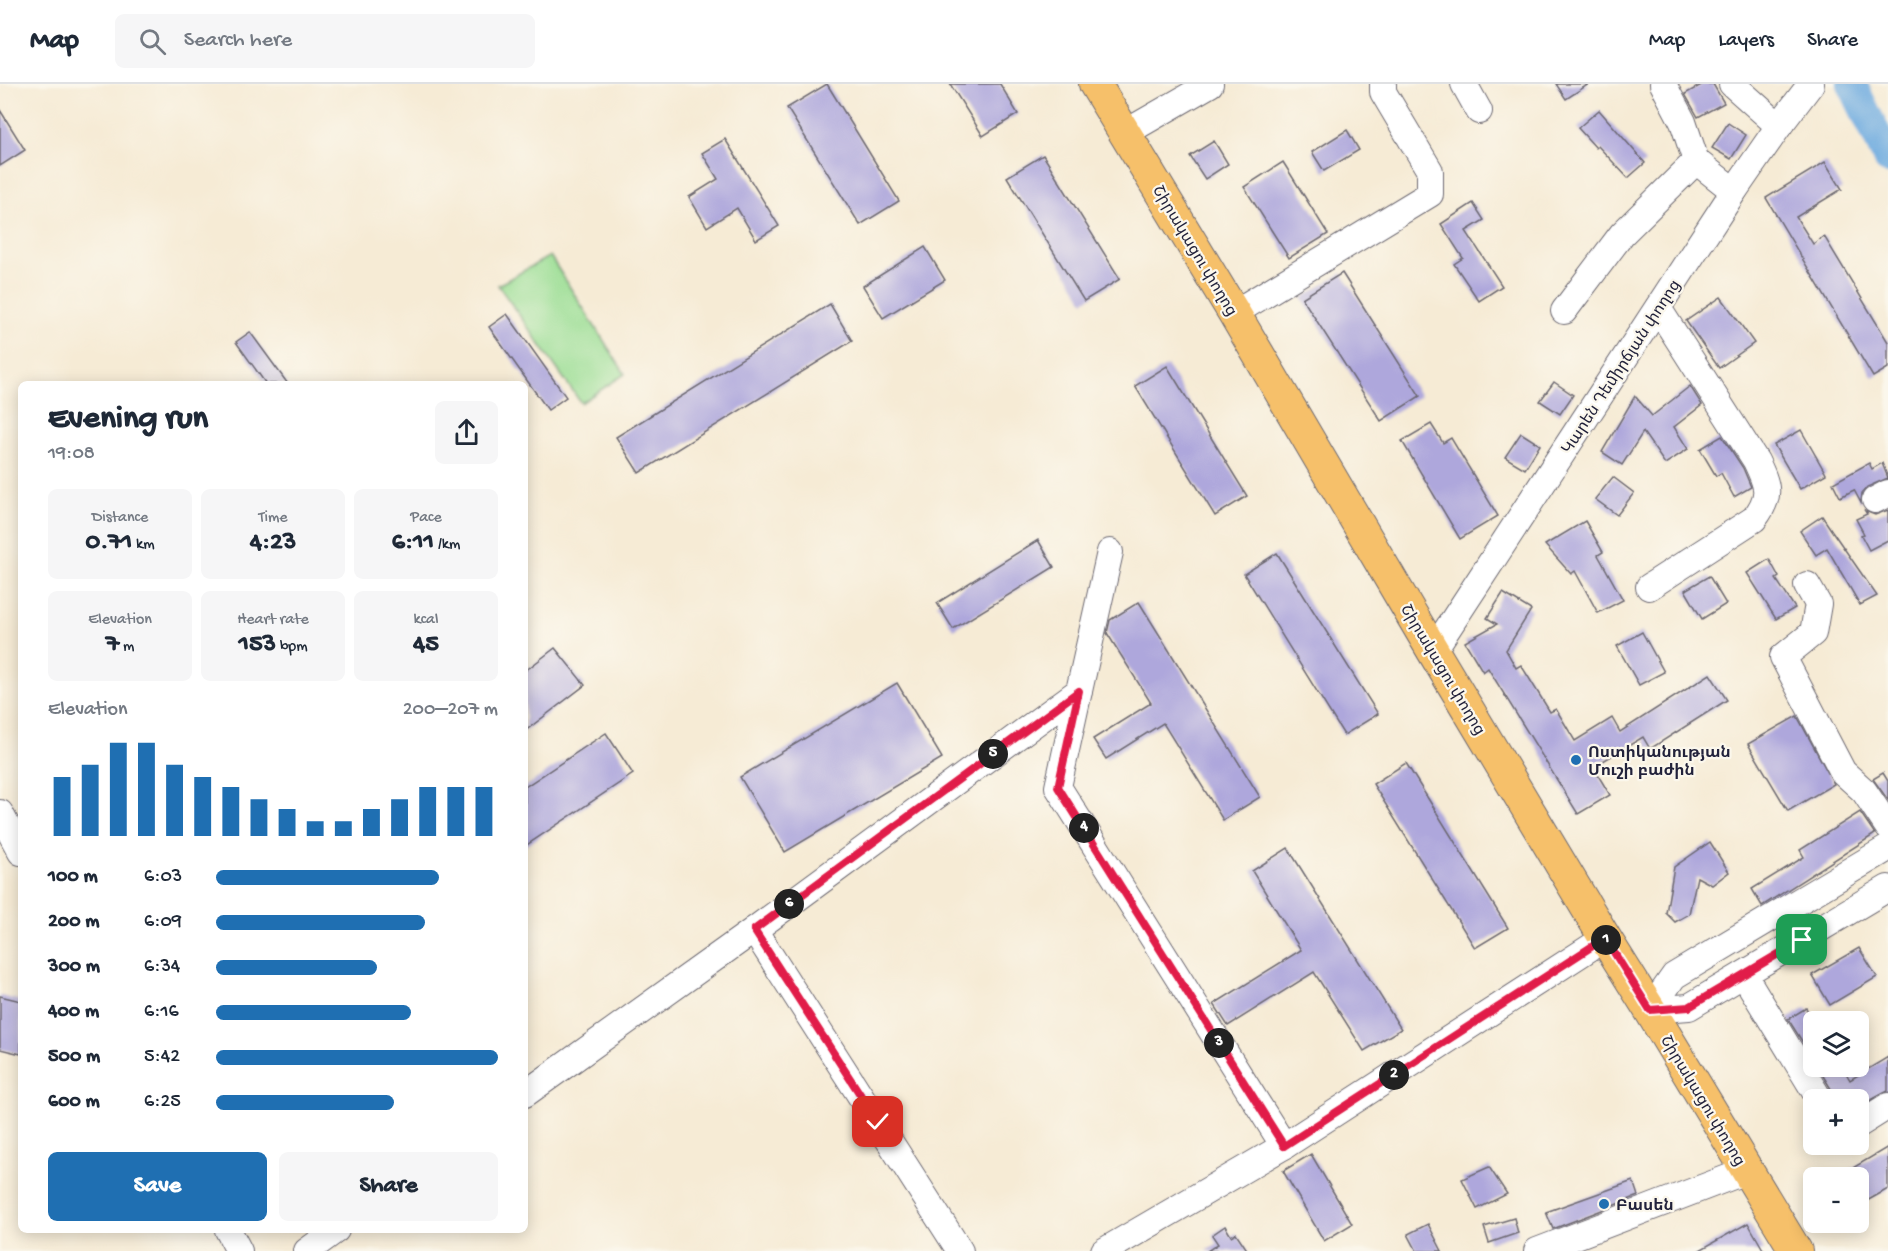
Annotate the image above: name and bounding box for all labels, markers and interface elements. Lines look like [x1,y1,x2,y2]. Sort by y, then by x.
search box [115,14,535,68]
text: Map [30,25,79,58]
icon: search [136,25,169,58]
text: Search here [184,28,292,54]
text: Map [1649,29,1685,54]
text: Layers [1718,29,1774,54]
text: Share [1807,29,1858,54]
street label: Շիրակացու փողոց [1146,183,1240,321]
street label: Կարեն Դեմիրճյան փողոց [1559,277,1686,458]
text: Evening run [48,401,208,439]
button: share [435,401,498,464]
text: 19:08 [48,443,95,466]
text: Distance [92,509,148,528]
text: Time [258,509,288,528]
text: Pace [410,509,442,528]
text: 0.71 [85,528,132,559]
text: 4:23 [250,528,296,559]
text: 6:11 [392,528,434,559]
text: km [132,536,155,555]
text: /km [434,536,460,555]
street label: Շիրակացու փողոց [1394,602,1488,740]
text: Elevation [88,611,152,630]
text: Heart rate [237,611,309,630]
text: kcal [414,611,438,630]
text: 7 [106,630,119,661]
text: 153 [238,630,276,661]
text: 45 [413,630,439,661]
text: m [119,638,134,657]
text: bpm [276,638,308,657]
text: Elevation [48,699,128,722]
text: 200–207 m [403,699,498,722]
pin: 5 [978,739,1008,769]
text: 5 [989,744,997,763]
place label: Ոստիկանության Մուշի բաժին [1588,744,1731,782]
marker: Ոստիկանության Մուշի բաժին [1569,753,1583,767]
pin: 4 [1069,813,1099,843]
text: 4 [1080,818,1088,837]
text: 100 m [48,866,98,889]
text: 6:03 [144,866,182,889]
pin: 6 [774,889,804,919]
text: 6 [785,894,793,913]
text: 200 m [48,911,99,934]
text: 6:09 [144,911,182,934]
pin [1776,914,1827,965]
icon: arrive [1785,923,1818,956]
pin: 1 [1591,925,1621,955]
text: 1 [1603,930,1609,949]
text: 300 m [48,956,100,979]
text: 6:34 [144,956,180,979]
text: 400 m [48,1001,99,1024]
text: 6:16 [144,1001,179,1024]
map controls [1803,1011,1869,1233]
button: layers [1803,1011,1869,1077]
pin: 3 [1204,1028,1234,1058]
text: 3 [1215,1033,1223,1052]
street label: Շիրակացու փողոց [1654,1033,1748,1171]
text: 500 m [48,1046,100,1069]
text: 5:42 [144,1046,180,1069]
pin: 2 [1379,1060,1409,1090]
text: 2 [1390,1065,1398,1084]
button: + [1803,1089,1869,1155]
text: 600 m [48,1091,100,1114]
text: 6:25 [144,1091,181,1114]
pin [852,1096,903,1147]
icon: check [861,1105,894,1138]
button: Save [48,1152,267,1221]
button: Share [279,1152,498,1221]
button: − [1803,1167,1869,1233]
marker: Բասեն [1597,1197,1611,1211]
place label: Բասեն [1616,1197,1674,1217]

